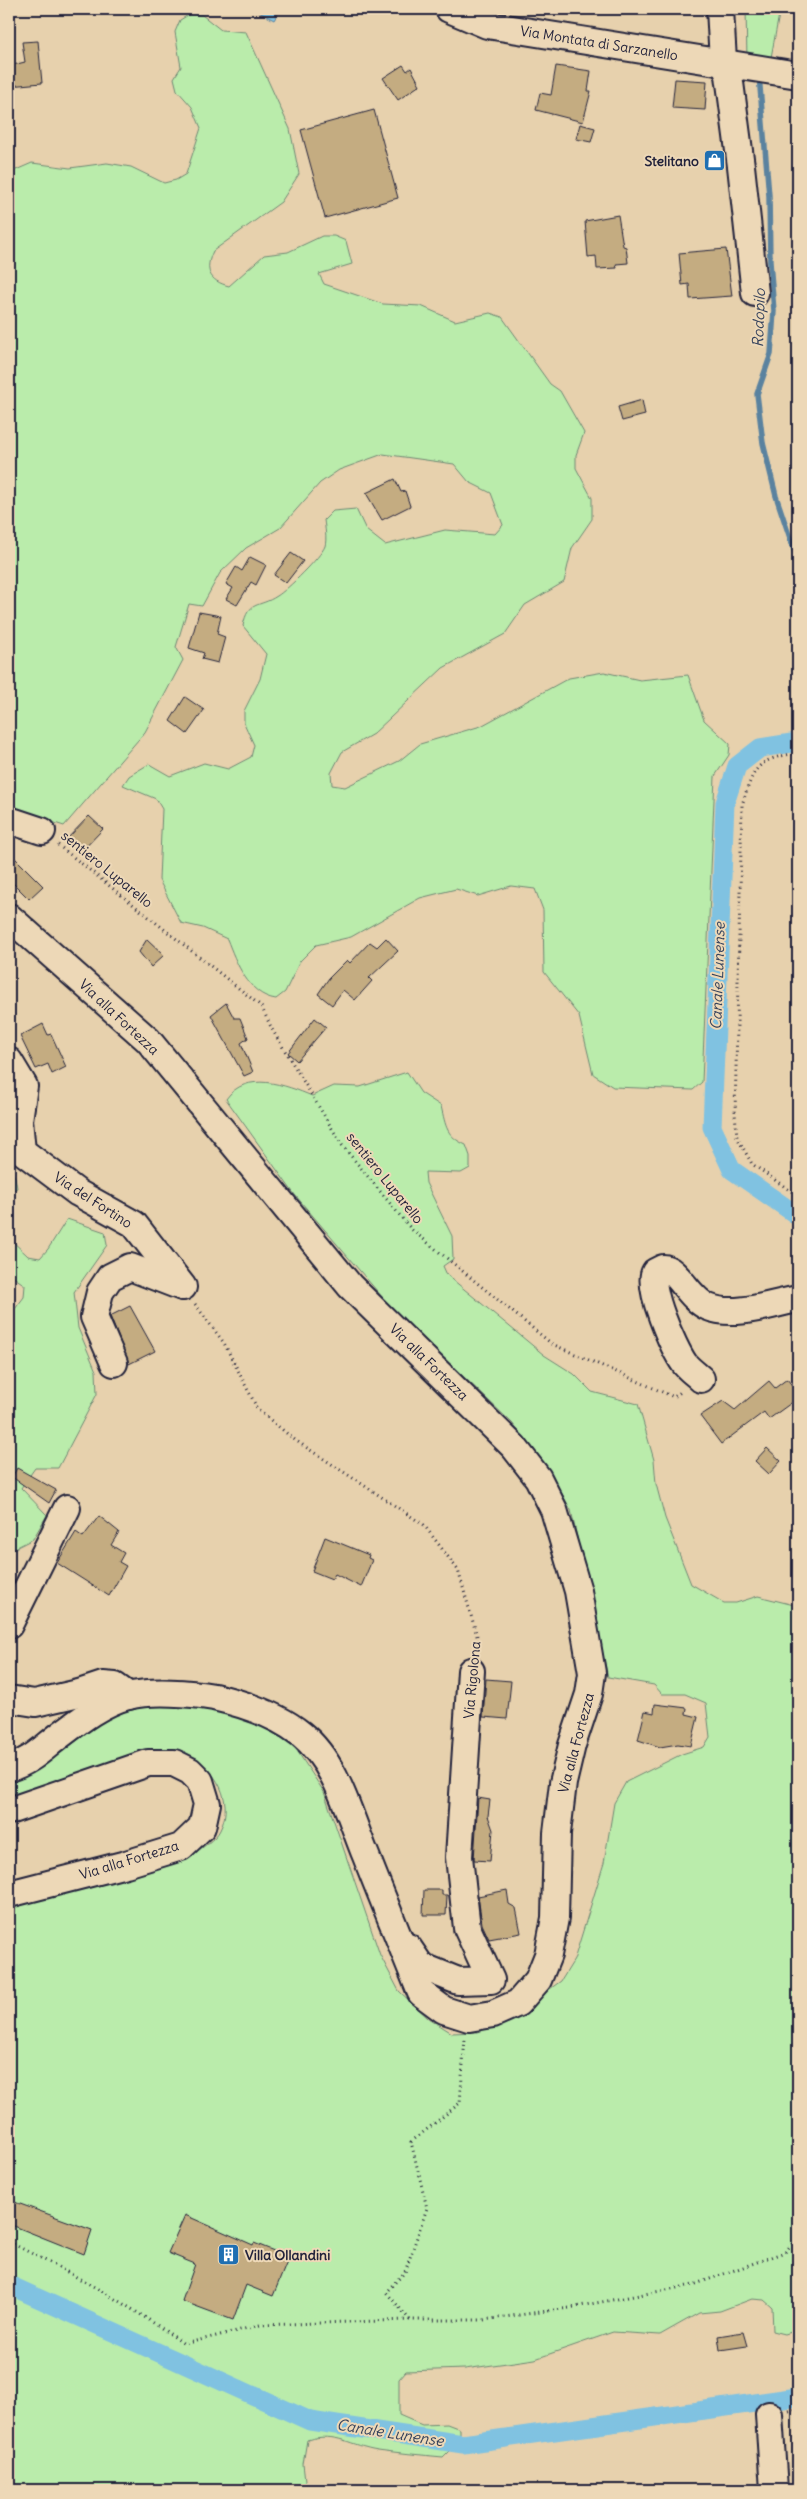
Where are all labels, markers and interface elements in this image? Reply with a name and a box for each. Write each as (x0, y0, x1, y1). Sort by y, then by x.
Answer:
street label: Via Montata di Sarzanello (519, 22, 679, 64)
shop icon: Stelitano (703, 149, 727, 173)
place label: Stelitano (644, 152, 699, 170)
water label: Rodopilo (748, 287, 769, 348)
street label: sentiero Luparello (58, 827, 157, 912)
water label: Canale Lunense (706, 921, 729, 1030)
street label: Via alla Fortezza (75, 975, 163, 1059)
street label: sentiero Luparello (343, 1129, 428, 1228)
street label: Via del Fortino (50, 1168, 136, 1232)
street label: Via alla Fortezza (386, 1320, 472, 1404)
street label: Via Rigolona (460, 1640, 484, 1720)
street label: Via alla Fortezza (554, 1691, 598, 1795)
street label: Via alla Fortezza (77, 1836, 181, 1884)
building icon: Villa Ollandini (217, 2243, 241, 2267)
place label: Villa Ollandini (245, 2246, 330, 2264)
water label: Canale Lunense (335, 2415, 446, 2450)

